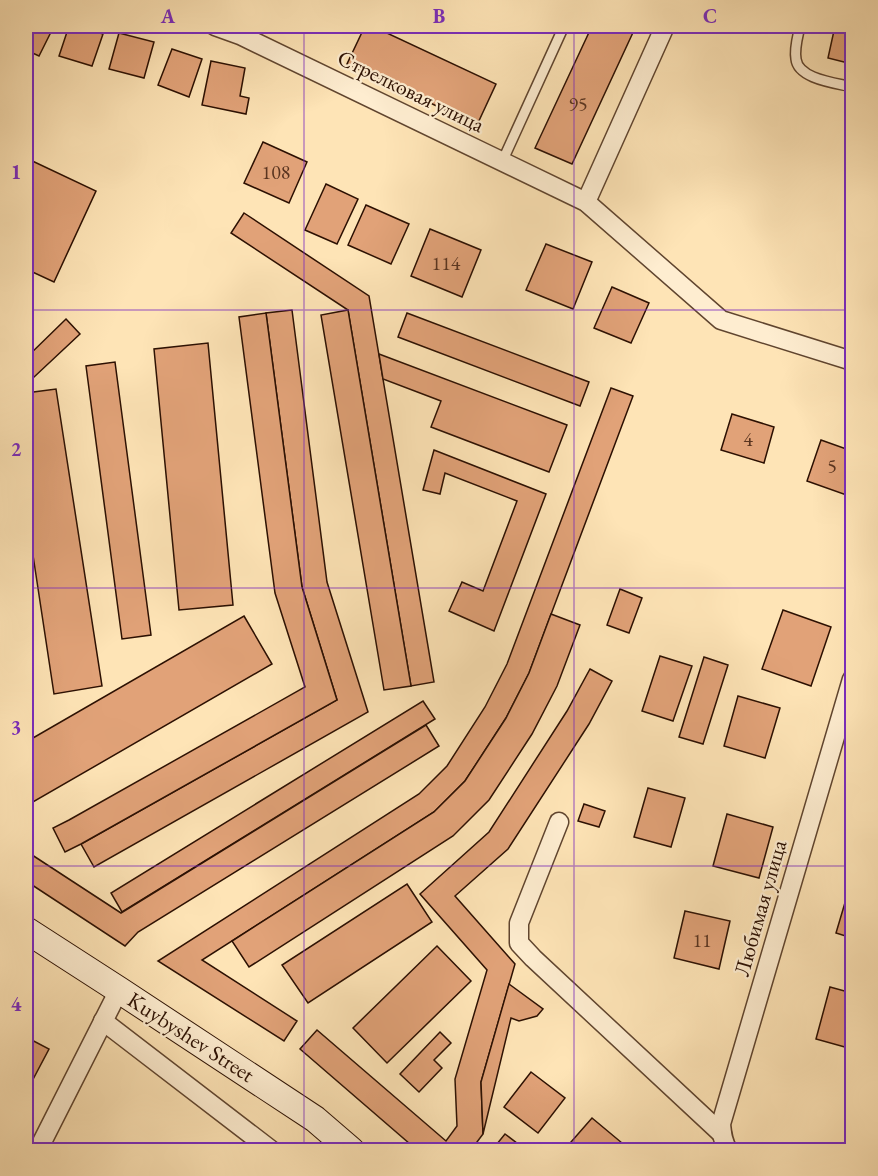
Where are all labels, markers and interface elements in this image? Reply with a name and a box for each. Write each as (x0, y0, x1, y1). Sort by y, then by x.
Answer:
text: A (160, 3, 176, 29)
text: B (433, 3, 445, 29)
text: C (703, 3, 717, 29)
street label: Стрелковая улица (333, 43, 489, 139)
house number: 95 (568, 91, 588, 117)
text: 1 (11, 159, 21, 185)
house number: 108 (262, 159, 290, 185)
house number: 114 (432, 250, 461, 276)
house number: 4 (743, 426, 753, 452)
text: 2 (11, 436, 22, 462)
house number: 5 (827, 453, 837, 479)
text: 3 (11, 714, 21, 740)
street label: Любимая улица (727, 836, 793, 979)
house number: 11 (692, 927, 712, 953)
street label: Kuybyshev Street (122, 985, 260, 1089)
text: 4 (11, 991, 22, 1017)

